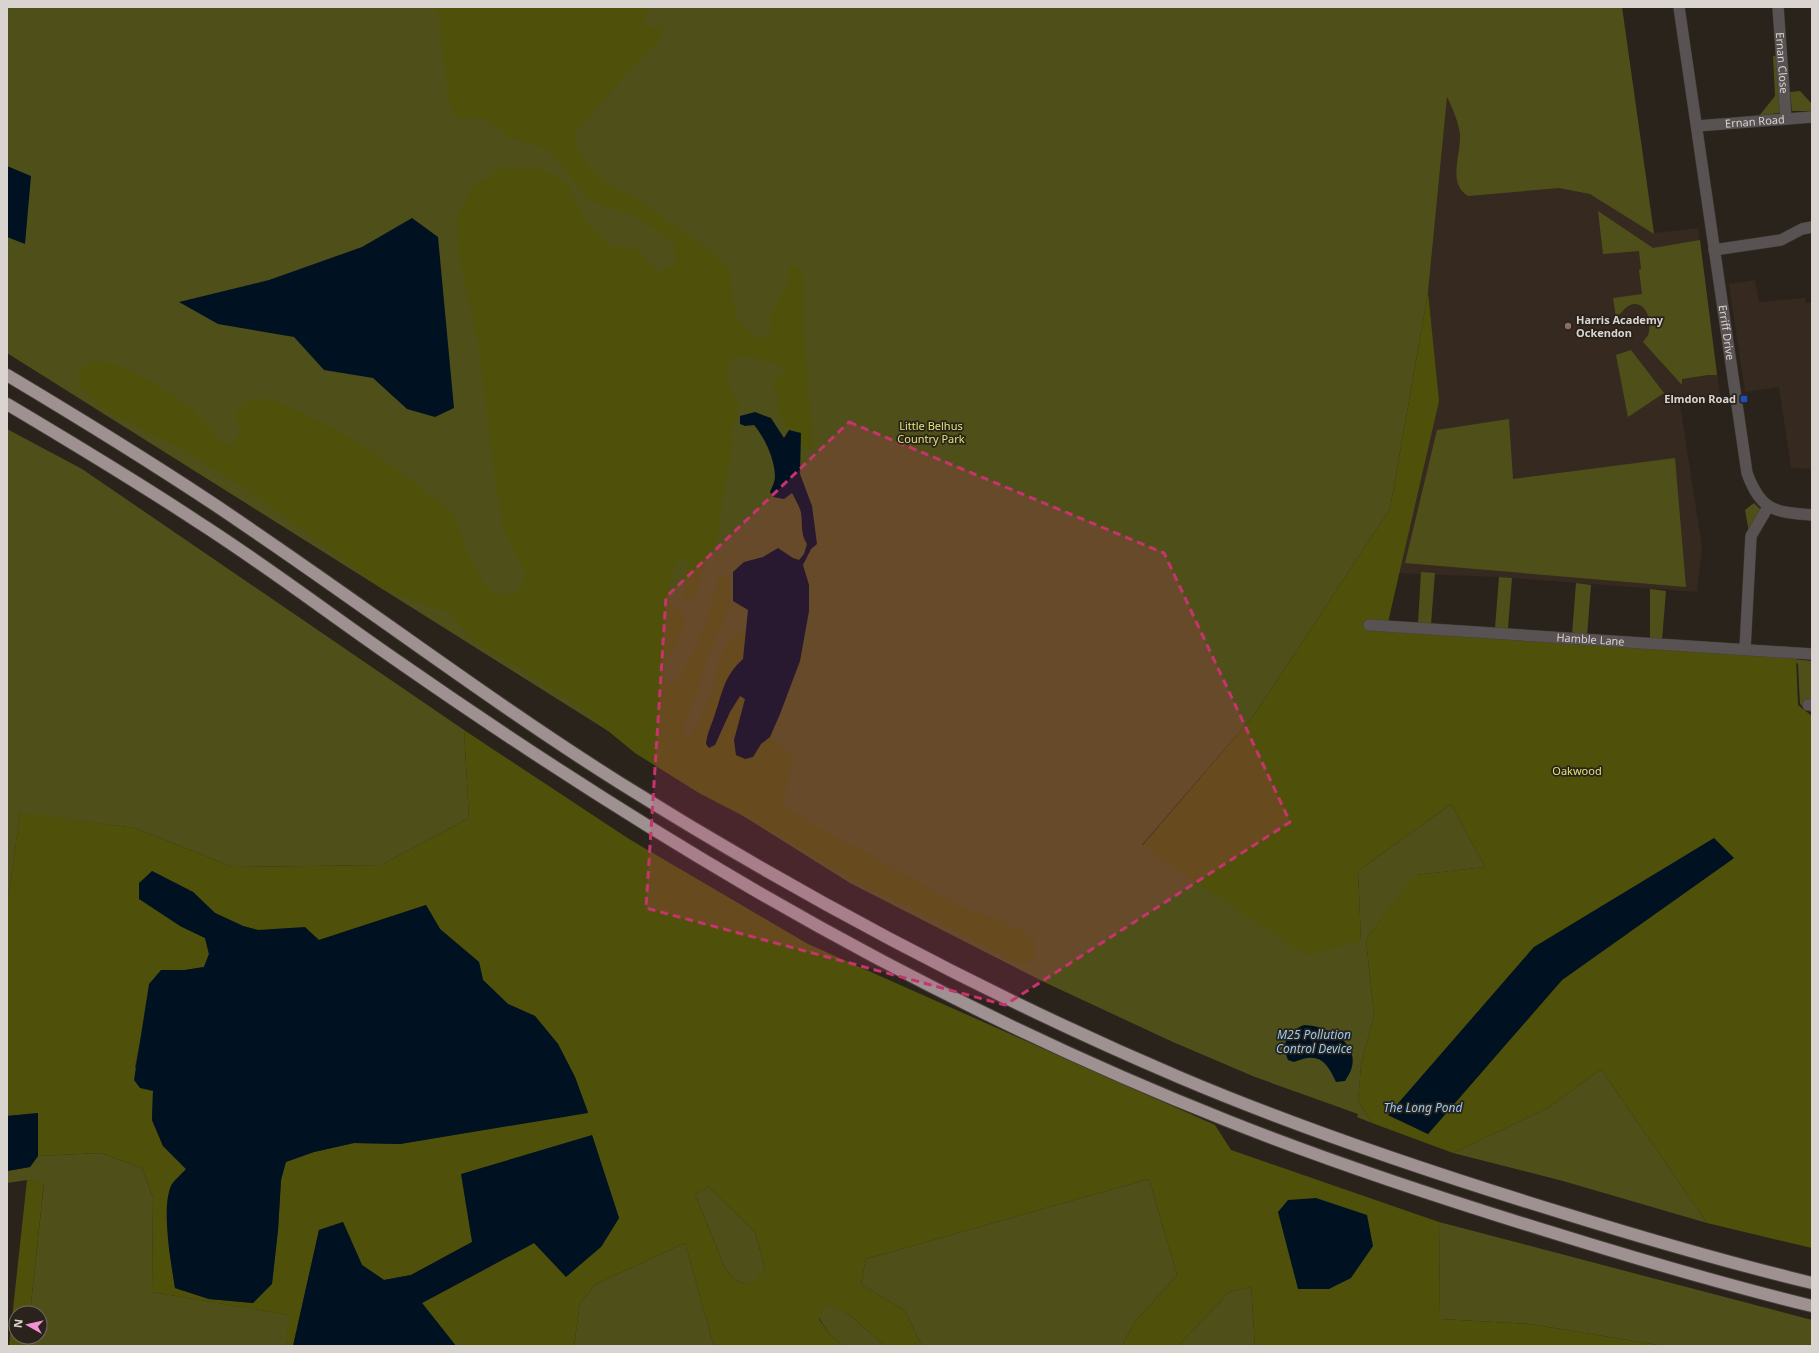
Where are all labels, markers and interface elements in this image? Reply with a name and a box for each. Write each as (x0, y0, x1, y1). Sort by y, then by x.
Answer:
street label: Ernan Close (1773, 32, 1792, 94)
street label: Ernan Road (1724, 111, 1785, 131)
street label: Erriff Drive (1716, 304, 1738, 361)
place label: Harris Academy Ockendon (1576, 312, 1664, 340)
marker: Harris Academy Ockendon (1563, 321, 1573, 331)
place label: Elmdon Road (1664, 391, 1736, 406)
marker: Elmdon Road (1739, 394, 1749, 404)
park label: Little Belhus Country Park (897, 418, 965, 446)
street label: Hamble Lane (1556, 629, 1625, 649)
park label: Oakwood (1552, 763, 1602, 778)
water label: M25 Pollution Control Device (1276, 1026, 1352, 1057)
water label: The Long Pond (1383, 1099, 1464, 1116)
north arrow (8, 1305, 48, 1345)
text: N (10, 1318, 26, 1329)

